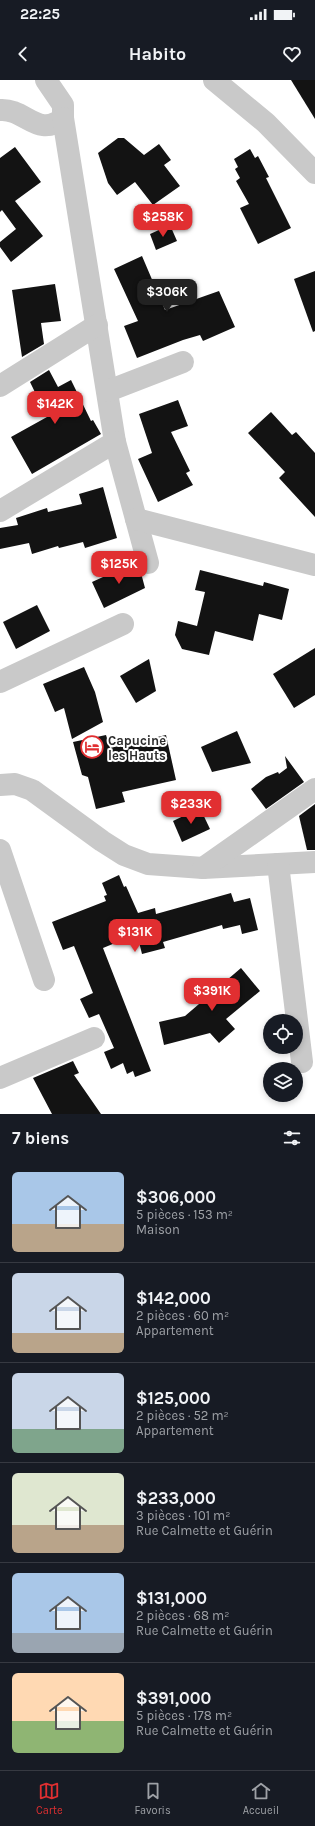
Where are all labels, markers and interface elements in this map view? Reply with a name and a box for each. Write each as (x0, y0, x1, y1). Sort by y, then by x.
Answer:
text: 22:25 (20, 5, 60, 23)
icon: back (12, 43, 34, 65)
text: Habito (129, 43, 186, 65)
icon: heart (281, 43, 303, 65)
pin: $258K (135, 204, 191, 238)
text: $258K (142, 209, 184, 224)
pin: $306K (139, 279, 195, 313)
text: $306K (146, 284, 188, 299)
pin: $142K (27, 391, 83, 425)
text: $142K (36, 396, 74, 411)
pin: $125K (91, 551, 147, 585)
text: $125K (100, 556, 138, 571)
place label: Capucine les Hauts (108, 733, 166, 763)
hotel icon: Capucine les Hauts (79, 734, 105, 760)
pin: $233K (163, 791, 219, 825)
text: $233K (170, 796, 212, 811)
pin: $131K (107, 919, 163, 953)
text: $131K (118, 924, 152, 939)
pin: $391K (184, 978, 240, 1012)
text: $391K (193, 983, 231, 998)
map controls (263, 1014, 303, 1102)
button: locate (263, 1014, 303, 1054)
button: layers (263, 1062, 303, 1102)
icon: filters (281, 1127, 303, 1149)
text: 7 biens (12, 1128, 69, 1148)
text: $306,000 (136, 1187, 216, 1207)
icon: home (44, 1188, 92, 1236)
text: 5 pièces · 153 m² (136, 1207, 233, 1222)
text: Maison (136, 1222, 180, 1237)
text: $142,000 (136, 1288, 211, 1308)
icon: home (44, 1289, 92, 1337)
text: 2 pièces · 60 m² (136, 1308, 229, 1323)
text: Appartement (136, 1323, 214, 1338)
text: $125,000 (136, 1388, 211, 1408)
icon: home (44, 1389, 92, 1437)
text: 2 pièces · 52 m² (136, 1408, 229, 1423)
text: Appartement (136, 1423, 214, 1438)
text: $233,000 (136, 1488, 216, 1508)
icon: home (44, 1489, 92, 1537)
text: 3 pièces · 101 m² (136, 1508, 230, 1523)
text: Rue Calmette et Guérin (136, 1523, 273, 1538)
text: $131,000 (136, 1588, 207, 1608)
icon: home (44, 1589, 92, 1637)
text: 2 pièces · 68 m² (136, 1608, 229, 1623)
text: Rue Calmette et Guérin (136, 1623, 273, 1638)
text: $391,000 (136, 1688, 211, 1708)
icon: home (44, 1689, 92, 1737)
text: 5 pièces · 178 m² (136, 1708, 232, 1723)
text: Rue Calmette et Guérin (136, 1723, 273, 1738)
tab: Carte (36, 1780, 63, 1817)
tab: Favoris (135, 1780, 171, 1817)
tab: Accueil (243, 1780, 279, 1817)

